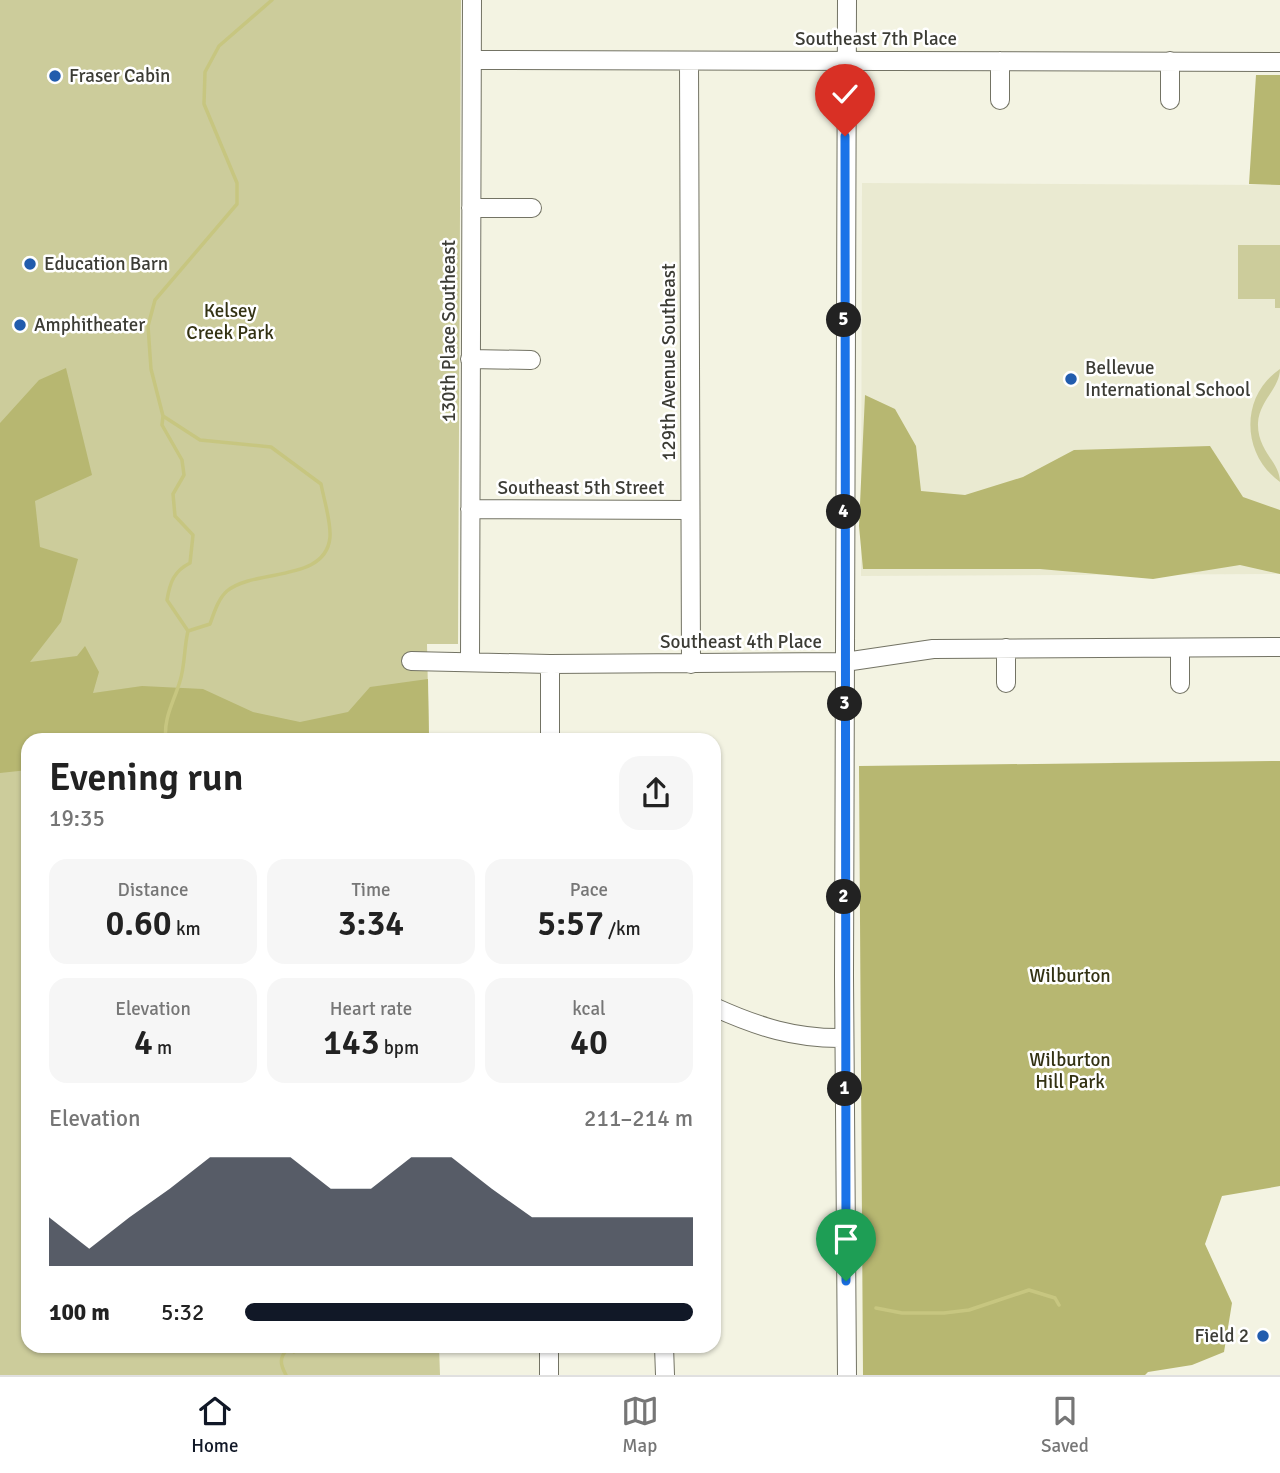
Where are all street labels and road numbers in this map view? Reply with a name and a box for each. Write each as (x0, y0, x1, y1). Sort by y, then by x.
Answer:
street label: Southeast 7th Place (795, 27, 957, 51)
street label: 130th Place Southeast (437, 239, 461, 422)
street label: 129th Avenue Southeast (657, 263, 681, 461)
street label: Southeast 5th Street (497, 476, 665, 500)
street label: Southeast 4th Place (660, 630, 822, 654)

